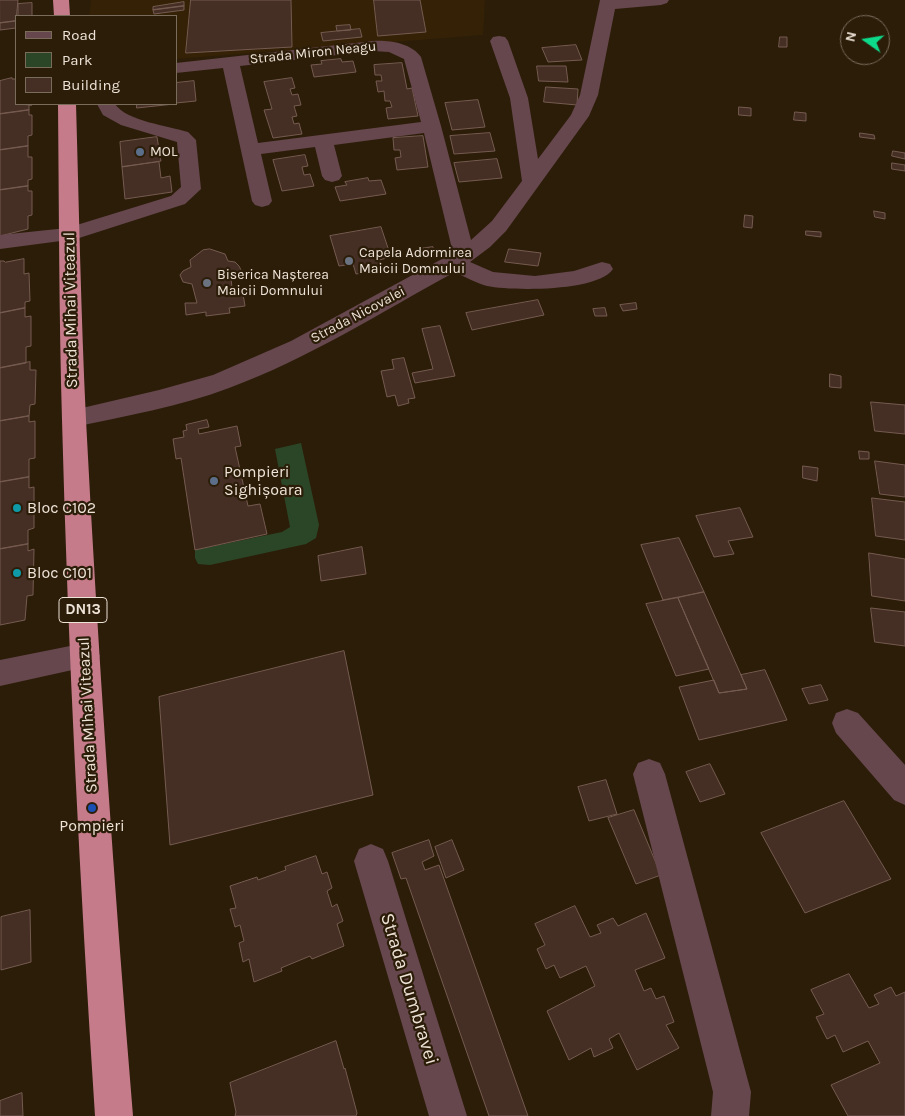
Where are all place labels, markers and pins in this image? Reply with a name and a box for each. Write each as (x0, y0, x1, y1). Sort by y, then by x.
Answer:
place label: MOL (150, 144, 177, 160)
marker: MOL (134, 146, 146, 158)
place label: Capela Adormirea Maicii Domnului (359, 245, 472, 278)
marker: Capela Adormirea Maicii Domnului (343, 255, 355, 267)
place label: Biserica Nașterea Maicii Domnului (217, 267, 329, 300)
marker: Biserica Nașterea Maicii Domnului (201, 277, 213, 289)
place label: Pompieri Sighișoara (224, 462, 302, 500)
marker: Pompieri Sighișoara (208, 475, 220, 487)
place label: Bloc C102 (27, 498, 96, 518)
marker: Bloc C102 (11, 502, 23, 514)
place label: Bloc C101 (27, 563, 92, 583)
marker: Bloc C101 (11, 567, 23, 579)
marker: Pompieri (86, 802, 98, 814)
place label: Pompieri (59, 816, 125, 836)

